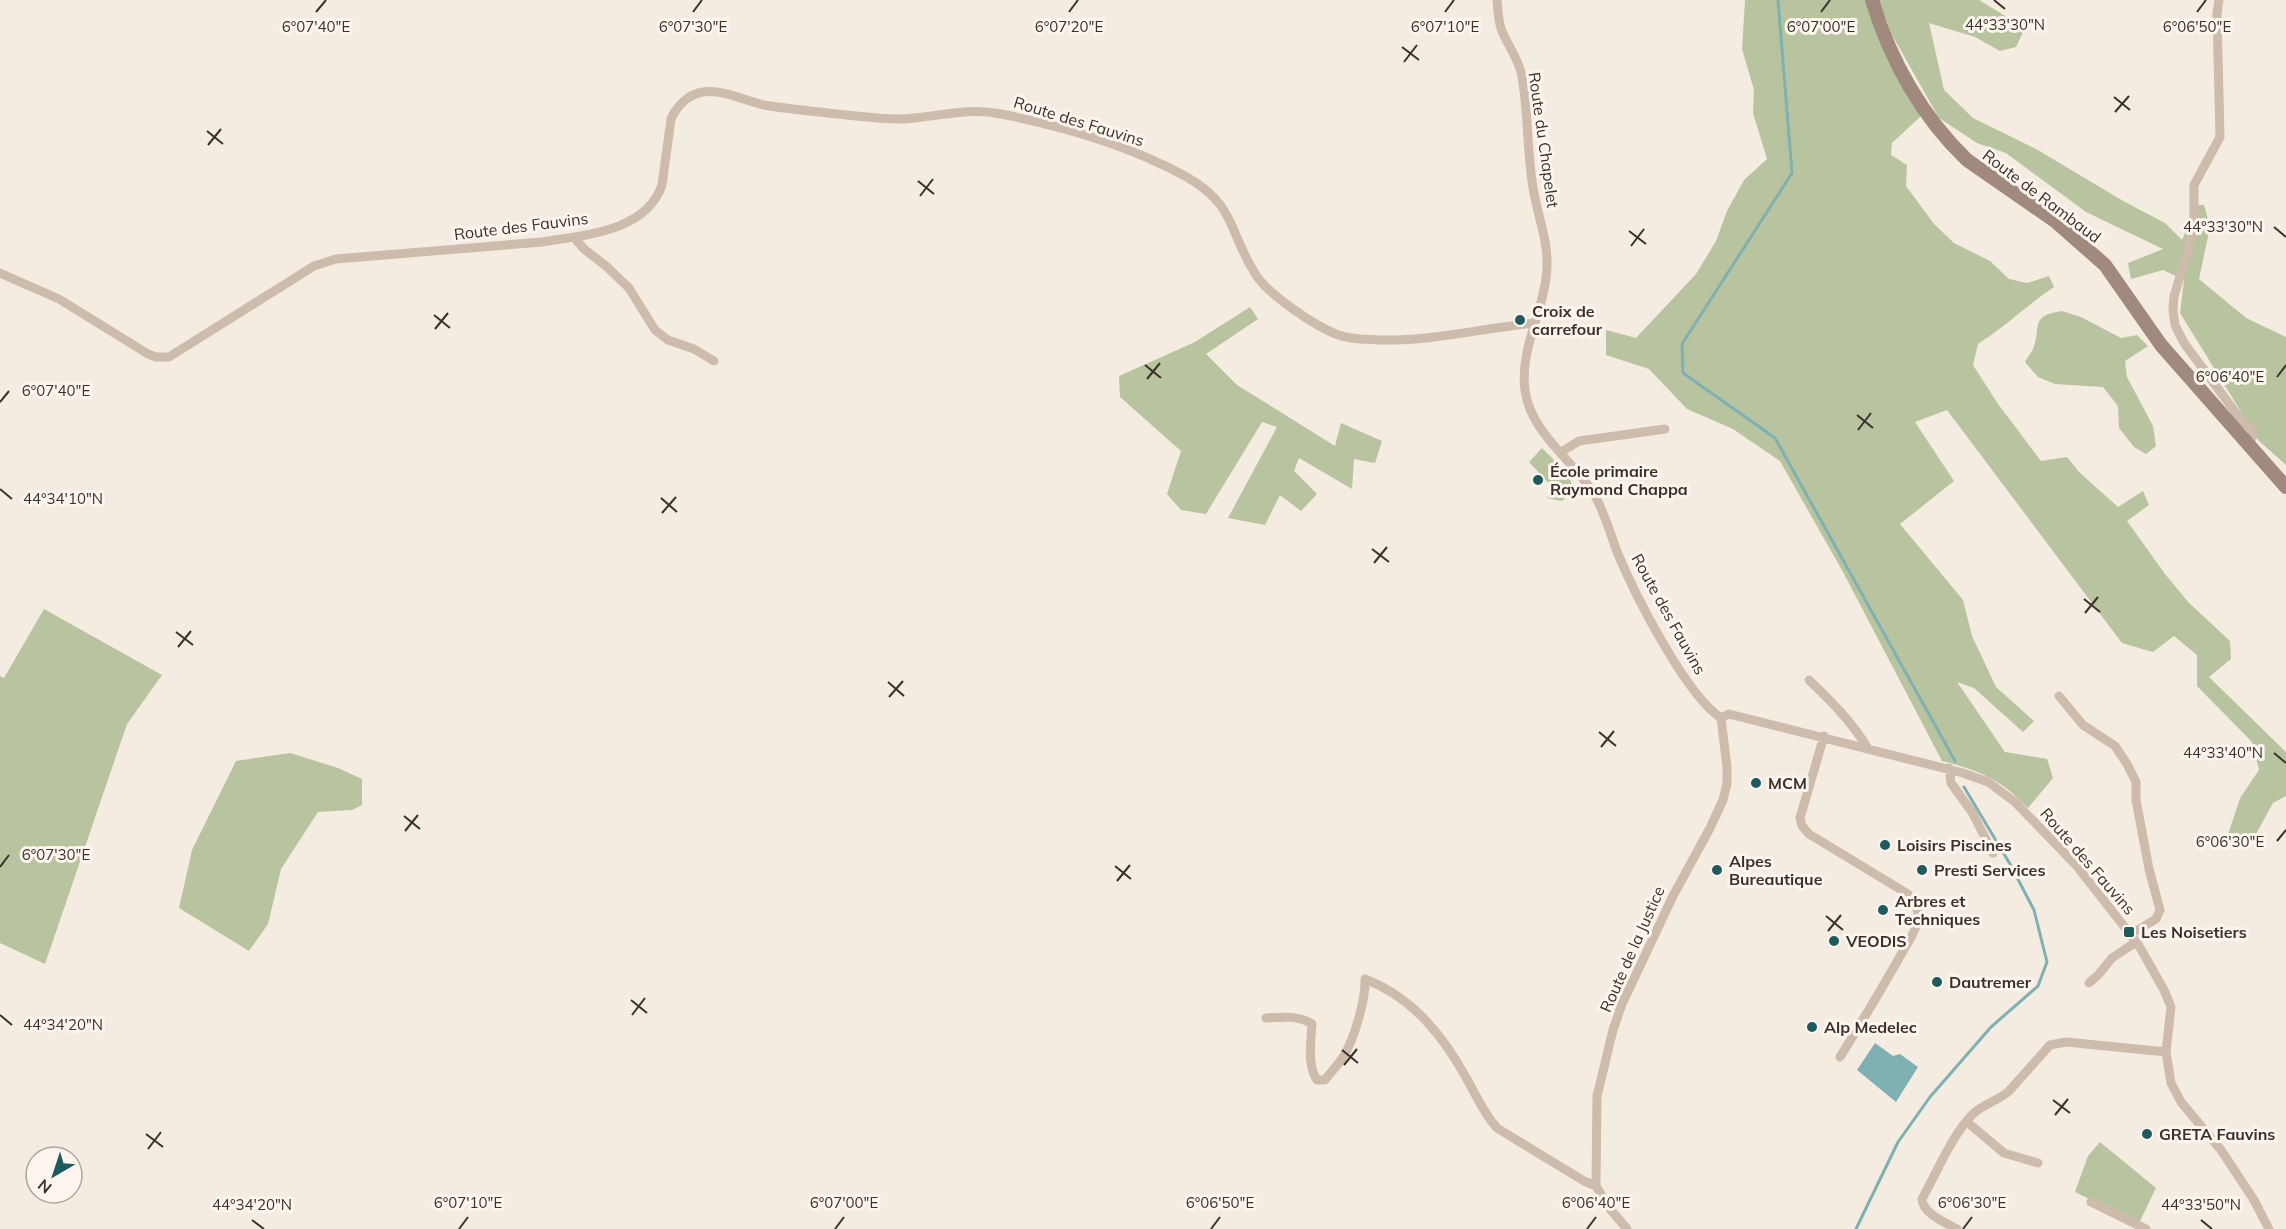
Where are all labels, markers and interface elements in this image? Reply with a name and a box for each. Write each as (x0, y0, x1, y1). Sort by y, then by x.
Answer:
text: 44°33'30"N (1965, 15, 2045, 34)
text: 6°07'40"E (282, 17, 350, 36)
text: 6°07'30"E (659, 17, 727, 36)
text: 6°07'20"E (1035, 17, 1103, 36)
text: 6°07'10"E (1411, 17, 1479, 36)
text: 6°07'00"E (1787, 17, 1855, 36)
text: 6°06'50"E (2163, 17, 2231, 36)
street label: Route du Chapelet (1525, 71, 1563, 210)
street label: Route des Fauvins (1011, 92, 1147, 150)
street label: Route de Rambaud (1979, 145, 2105, 247)
street label: Route des Fauvins (453, 208, 589, 244)
text: 44°33'30"N (2183, 217, 2263, 236)
place label: Croix de carrefour (1532, 301, 1603, 339)
marker: Croix de carrefour (1513, 313, 1527, 327)
text: 6°06'40"E (2196, 367, 2264, 386)
text: 6°07'40"E (22, 381, 90, 400)
place label: École primaire Raymond Chappa (1550, 461, 1688, 499)
marker: École primaire Raymond Chappa (1531, 473, 1545, 487)
text: 44°34'10"N (23, 489, 103, 508)
street label: Route des Fauvins (1627, 550, 1711, 678)
text: 44°33'40"N (2183, 743, 2263, 762)
place label: MCM (1768, 773, 1807, 793)
marker: MCM (1749, 776, 1763, 790)
street label: Route des Fauvins (2036, 803, 2140, 919)
text: 6°06'30"E (2196, 832, 2264, 851)
place label: Loisirs Piscines (1897, 835, 2012, 855)
marker: Loisirs Piscines (1878, 838, 1892, 852)
text: 6°07'30"E (22, 845, 90, 864)
place label: Alpes Bureautique (1729, 851, 1823, 889)
place label: Presti Services (1934, 860, 2045, 880)
marker: Alpes Bureautique (1710, 863, 1724, 877)
marker: Presti Services (1915, 863, 1929, 877)
street label: Route de la Justice (1595, 883, 1669, 1015)
place label: Arbres et Techniques (1895, 891, 1980, 929)
marker: Arbres et Techniques (1876, 903, 1890, 917)
place label: Les Noisetiers (2141, 922, 2247, 942)
marker: Les Noisetiers (2122, 925, 2136, 939)
place label: VEODIS (1845, 931, 1907, 951)
marker: VEODIS (1827, 934, 1841, 948)
place label: Dautremer (1949, 972, 2032, 992)
marker: Dautremer (1930, 975, 1944, 989)
text: 44°34'20"N (23, 1015, 103, 1034)
place label: Alp Medelec (1824, 1017, 1917, 1037)
marker: Alp Medelec (1805, 1020, 1819, 1034)
place label: GRETA Fauvins (2159, 1124, 2275, 1144)
marker: GRETA Fauvins (2140, 1127, 2154, 1141)
north arrow (24, 1145, 84, 1205)
text: N (34, 1175, 56, 1198)
text: 6°07'10"E (434, 1193, 502, 1212)
text: 6°07'00"E (810, 1193, 878, 1212)
text: 6°06'50"E (1186, 1193, 1254, 1212)
text: 6°06'40"E (1562, 1193, 1630, 1212)
text: 6°06'30"E (1938, 1193, 2006, 1212)
text: 44°34'20"N (212, 1195, 292, 1214)
text: 44°33'50"N (2161, 1195, 2241, 1214)

